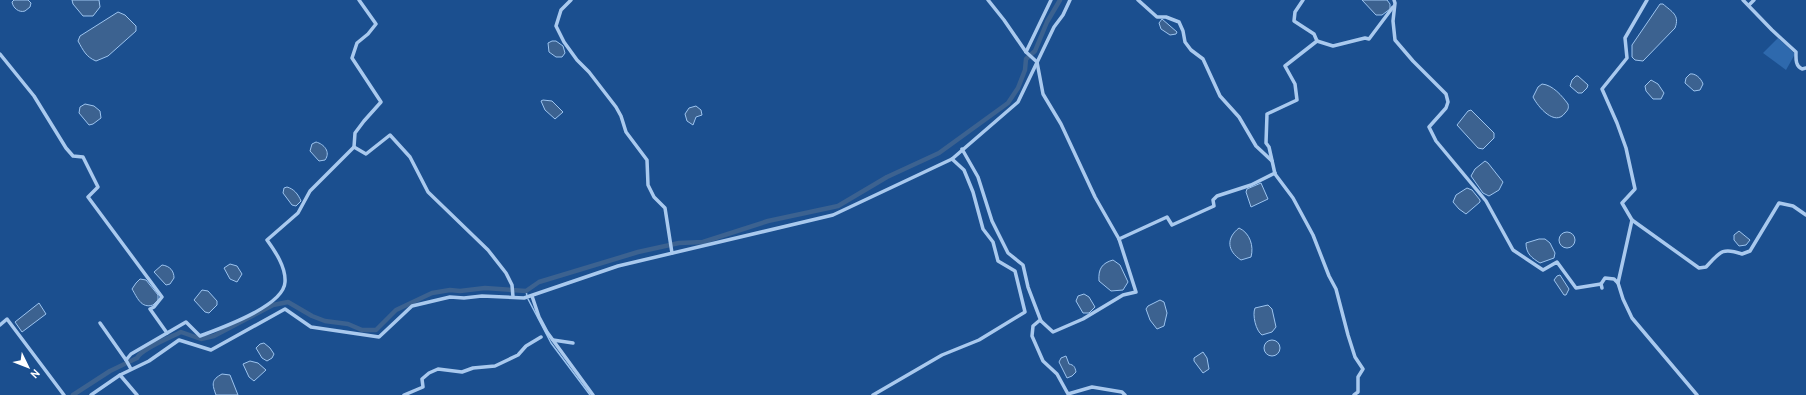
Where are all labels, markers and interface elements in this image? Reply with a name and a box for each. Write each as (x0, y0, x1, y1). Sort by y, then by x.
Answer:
north arrow (8, 347, 48, 387)
text: N (27, 365, 42, 381)

